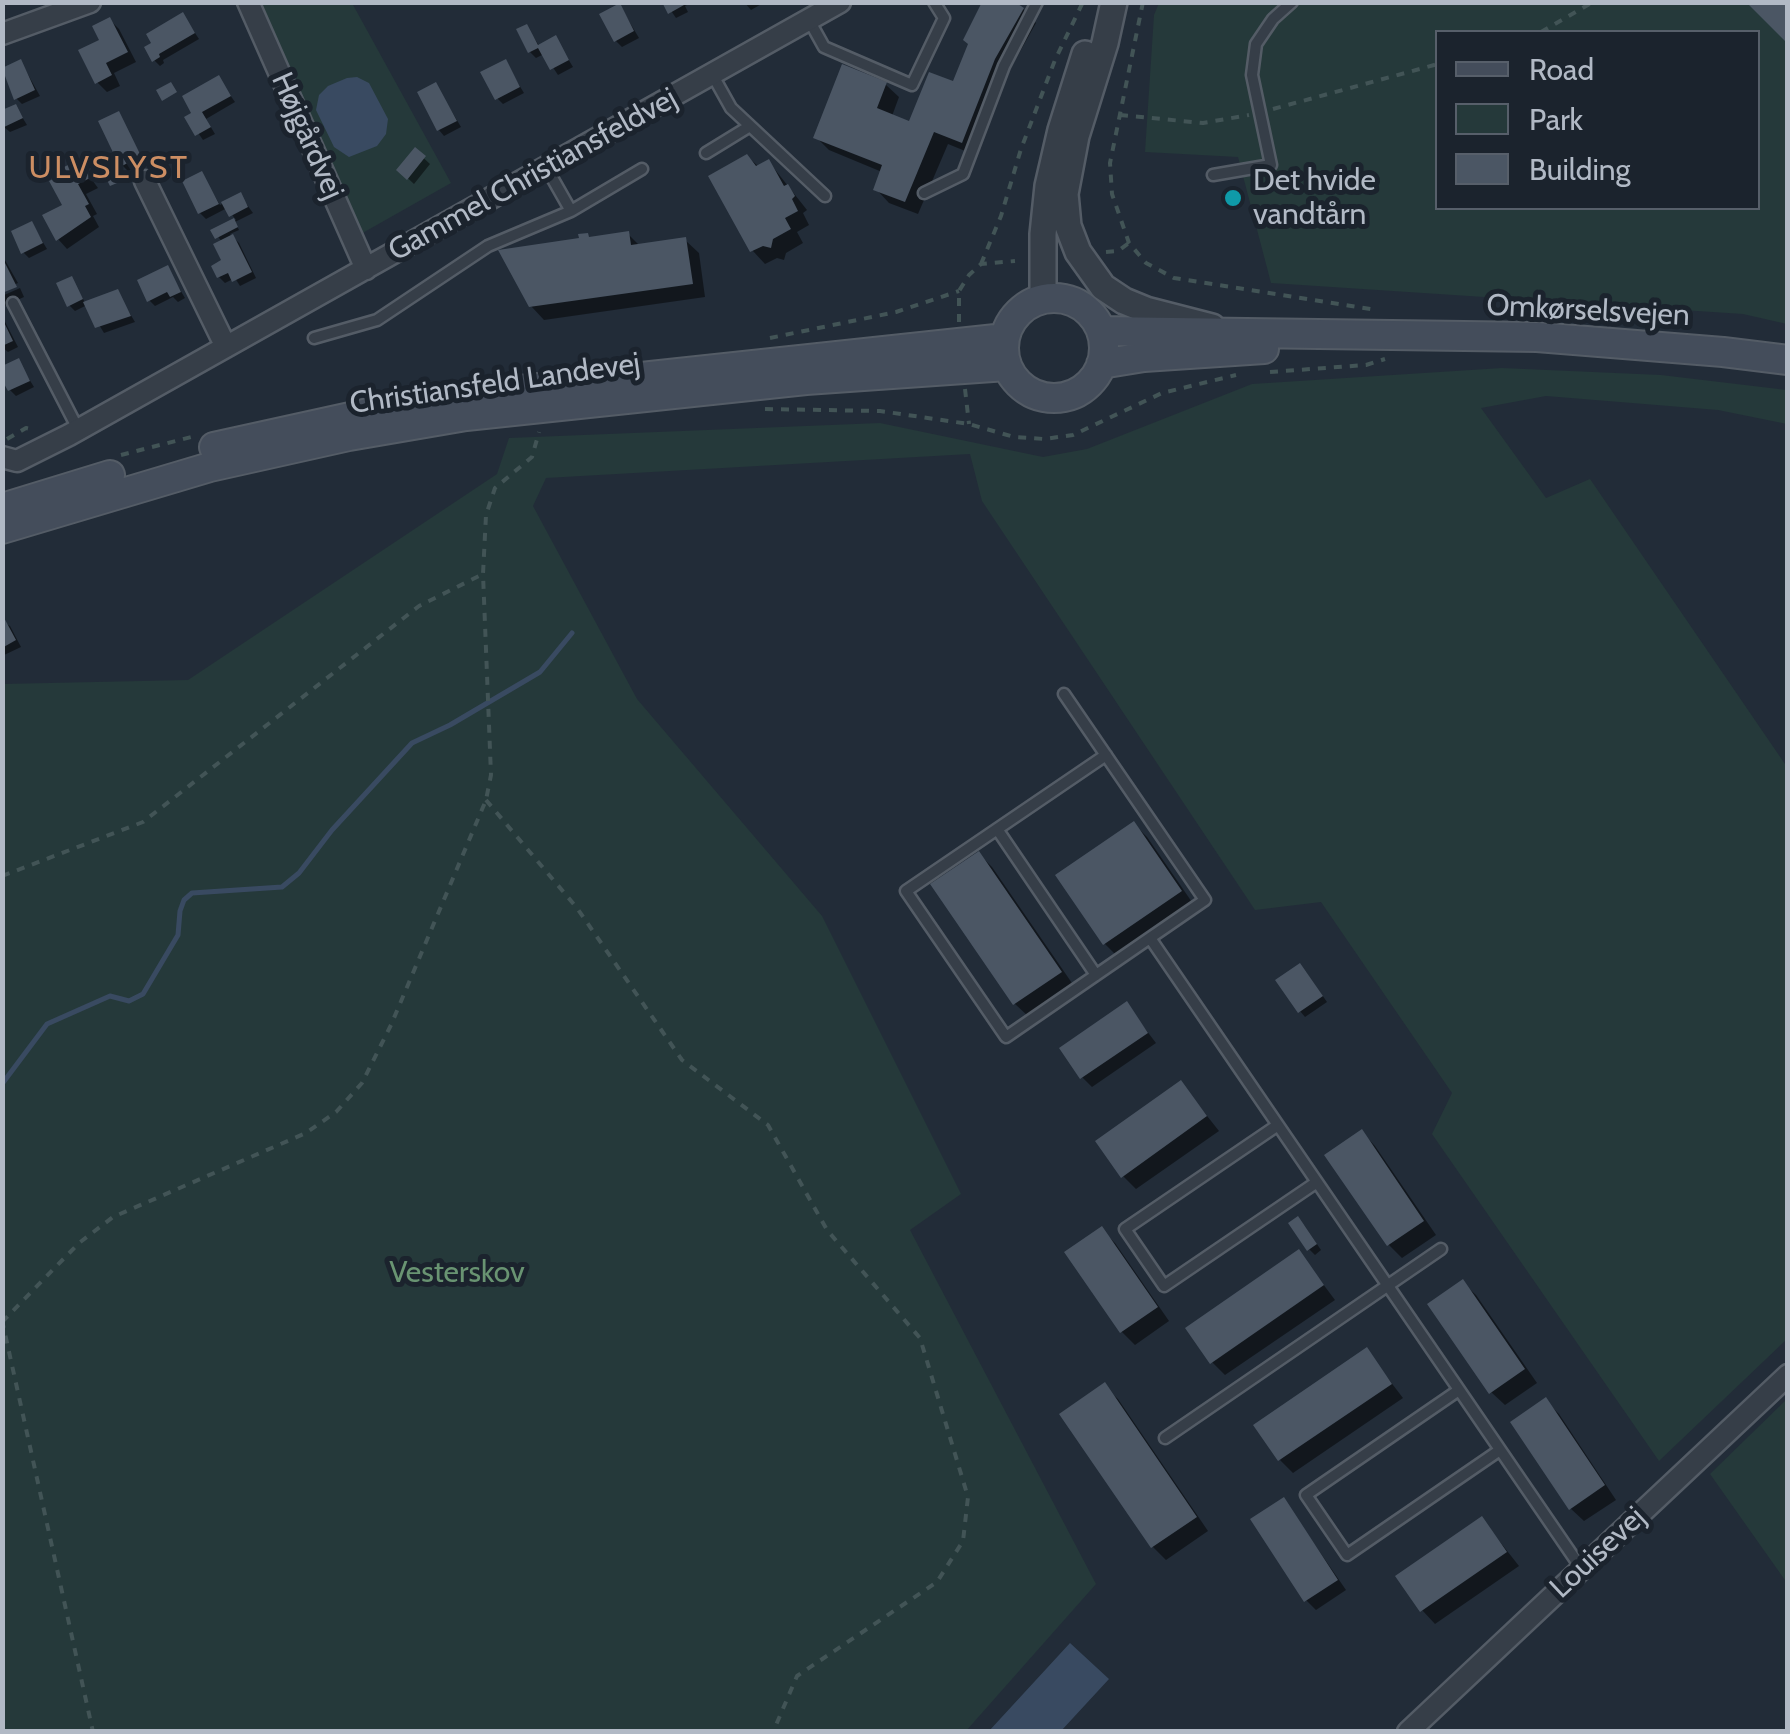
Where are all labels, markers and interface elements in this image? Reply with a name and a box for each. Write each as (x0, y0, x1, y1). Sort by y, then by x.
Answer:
legend (1435, 30, 1760, 210)
text: Road (1529, 51, 1594, 88)
street label: Højgårdvej (263, 67, 351, 205)
street label: Gammel Christiansfeldvej (382, 81, 684, 269)
text: Park (1529, 101, 1583, 138)
district label: ULVSLYST (29, 150, 189, 188)
text: Building (1529, 151, 1631, 188)
place label: Det hvide vandtårn (1253, 163, 1376, 234)
marker: Det hvide vandtårn (1222, 187, 1244, 209)
street label: Omkørselsvejen (1485, 288, 1691, 334)
street label: Christiansfeld Landevej (348, 346, 642, 422)
park label: Vesterskov (389, 1255, 525, 1291)
street label: Louisevej (1543, 1500, 1653, 1606)

